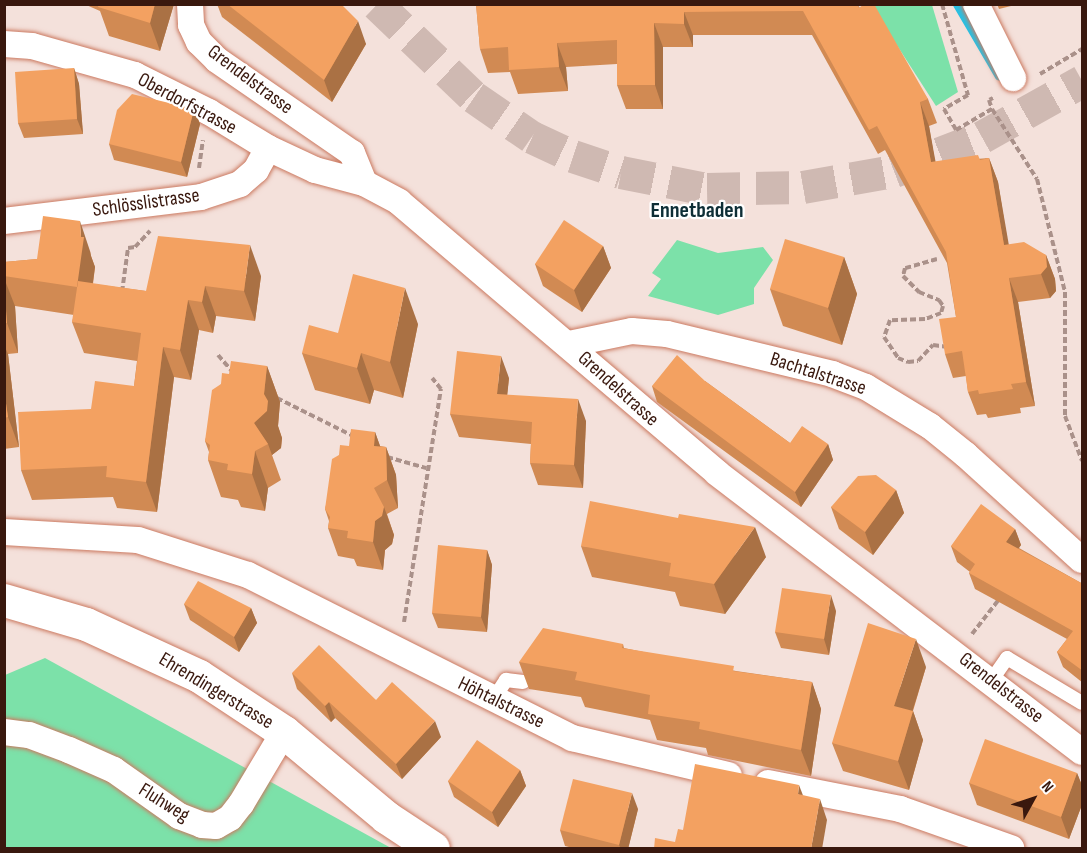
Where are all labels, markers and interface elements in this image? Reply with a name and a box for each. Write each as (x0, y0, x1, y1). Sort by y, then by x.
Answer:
street label: Grendelstrasse (203, 40, 297, 120)
street label: Oberdorfstrasse (133, 68, 241, 140)
street label: Schlösslistrasse (91, 184, 201, 222)
district label: Ennetbaden (650, 198, 744, 224)
street label: Grendelstrasse (573, 346, 663, 432)
street label: Bachtalstrasse (767, 347, 869, 401)
street label: Ehrendingerstrasse (154, 647, 278, 735)
street label: Grendelstrasse (954, 648, 1048, 728)
street label: Höhtalstrasse (454, 672, 548, 734)
north arrow (1003, 769, 1063, 829)
street label: Fluhweg (134, 778, 194, 828)
text: N (1037, 778, 1057, 796)

